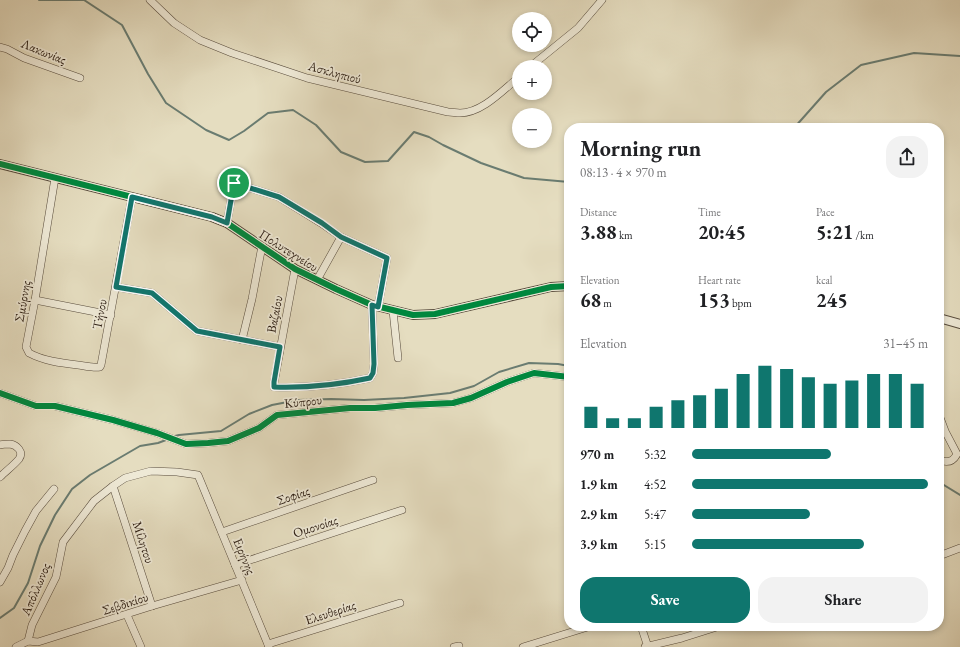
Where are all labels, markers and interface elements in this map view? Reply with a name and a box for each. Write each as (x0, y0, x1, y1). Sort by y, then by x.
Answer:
map controls (512, 12, 552, 148)
button: locate (512, 12, 552, 52)
street label: Λακωνίας (18, 34, 69, 68)
street label: Ασκληπιού (306, 57, 364, 88)
button: + (512, 60, 552, 100)
button: − (512, 108, 552, 148)
text: Morning run (580, 134, 701, 163)
button: share (886, 136, 928, 178)
text: 08:13 · 4 × 970 m (580, 164, 667, 181)
pin (217, 166, 251, 200)
icon: arrive (223, 172, 245, 194)
text: Distance (580, 205, 617, 219)
text: Time (698, 205, 721, 219)
text: Pace (816, 205, 834, 219)
text: 3.88 (580, 219, 617, 245)
text: 20:45 (698, 219, 746, 245)
text: 5:21 (816, 219, 853, 245)
street label: Πολυτεχνείου (256, 226, 322, 275)
text: km (617, 228, 633, 242)
text: /km (853, 228, 874, 242)
text: Elevation (580, 273, 620, 287)
text: Heart rate (698, 273, 741, 287)
text: kcal (816, 273, 833, 287)
street label: Σμύρνης (10, 279, 35, 323)
text: 68 (580, 287, 601, 313)
text: 153 (698, 287, 730, 313)
text: 245 (816, 287, 848, 313)
street label: Βαζαίου (263, 294, 286, 334)
text: m (601, 296, 612, 310)
text: bpm (730, 296, 752, 310)
street label: Τήνου (88, 297, 111, 331)
text: Elevation (580, 335, 627, 352)
text: 31–45 m (883, 335, 928, 352)
street label: Κύπρου (283, 391, 323, 412)
text: 970 m (580, 446, 614, 463)
text: 5:32 (644, 446, 666, 463)
text: 1.9 km (580, 476, 618, 493)
text: 4:52 (644, 476, 666, 493)
street label: Σοφίας (275, 482, 312, 509)
text: 2.9 km (580, 506, 618, 523)
text: 5:47 (644, 506, 666, 523)
street label: Ομονοίας (291, 511, 340, 542)
street label: Μίλητου (129, 519, 158, 566)
street label: Ειρήνης (229, 536, 260, 577)
text: 3.9 km (580, 536, 618, 553)
text: 5:15 (644, 536, 666, 553)
street label: Απόλλωνος (16, 560, 54, 619)
button: Save (580, 577, 750, 623)
button: Share (758, 577, 928, 623)
street label: Σεβδικίου (100, 588, 151, 619)
street label: Ελευθερίας (303, 596, 358, 629)

